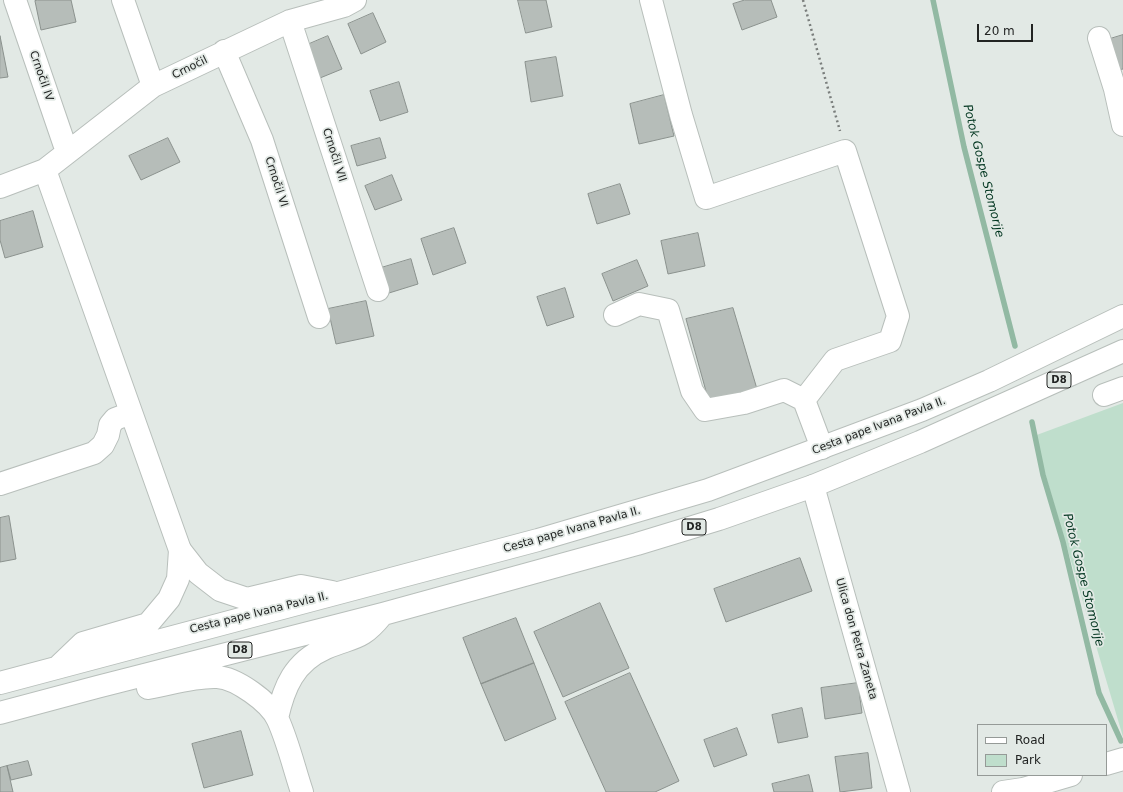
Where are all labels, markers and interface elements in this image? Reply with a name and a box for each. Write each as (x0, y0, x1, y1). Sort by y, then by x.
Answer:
scale bar (979, 16, 1035, 42)
text: 20 m (984, 24, 1015, 38)
street label: Crnočil IV (26, 49, 56, 103)
street label: Crnočil (170, 54, 210, 82)
water label: Potok Gospe Stomorije (959, 103, 1007, 239)
street label: Crnočil VII (319, 127, 349, 183)
street label: Crnočil VI (262, 155, 290, 209)
road number: D8 (1047, 372, 1071, 388)
street label: Cesta pape Ivana Pavla II. (810, 394, 948, 458)
street label: Cesta pape Ivana Pavla II. (502, 504, 642, 556)
water label: Potok Gospe Stomorije (1059, 512, 1107, 648)
road number: D8 (682, 519, 706, 535)
street label: Ulica don Petra Zaneta (832, 577, 880, 701)
street label: Cesta pape Ivana Pavla II. (188, 589, 330, 637)
road number: D8 (228, 642, 252, 658)
legend (977, 724, 1107, 776)
text: Road (1015, 733, 1045, 747)
text: Park (1015, 753, 1041, 767)

